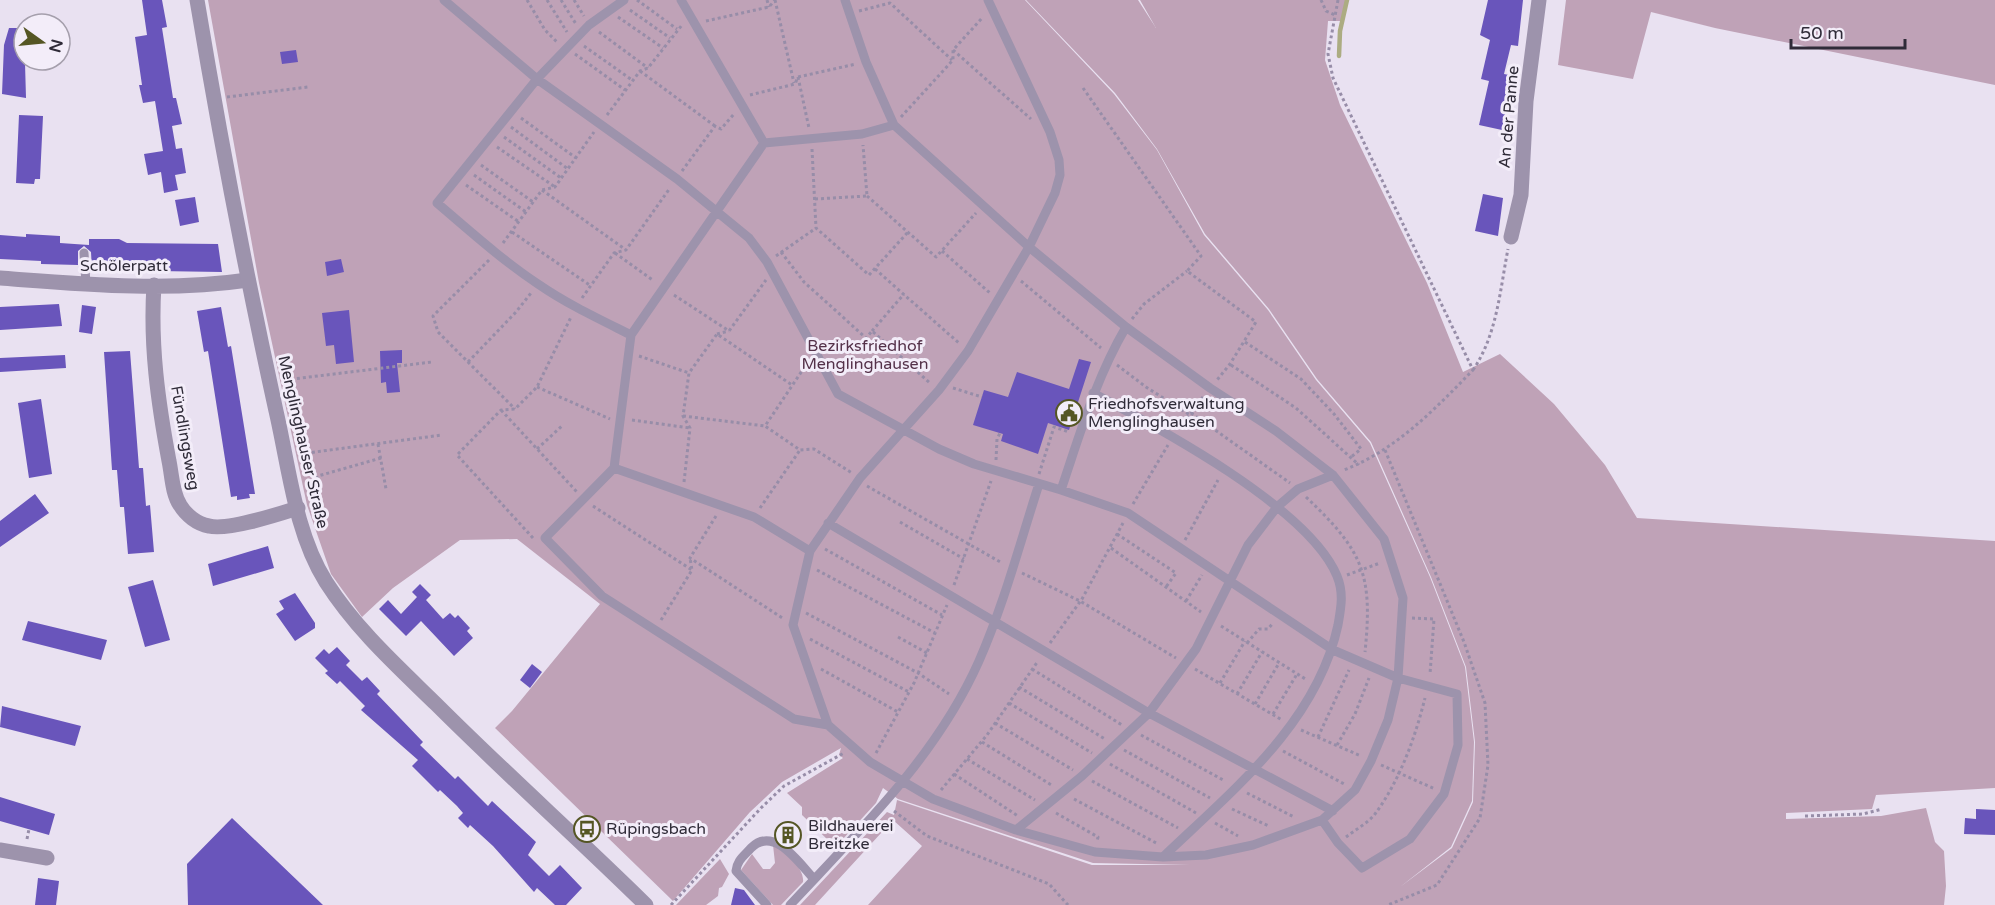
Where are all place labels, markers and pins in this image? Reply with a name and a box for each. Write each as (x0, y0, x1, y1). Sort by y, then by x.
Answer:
place label: Friedhofsverwaltung Menglinghausen (1088, 394, 1244, 432)
public building icon: Friedhofsverwaltung Menglinghausen (1054, 398, 1084, 428)
bus stop icon: Rüpingsbach (572, 814, 602, 844)
place label: Bildhauerei Breitzke (808, 816, 893, 854)
place label: Rüpingsbach (606, 819, 706, 839)
building icon: Bildhauerei Breitzke (773, 820, 803, 850)

